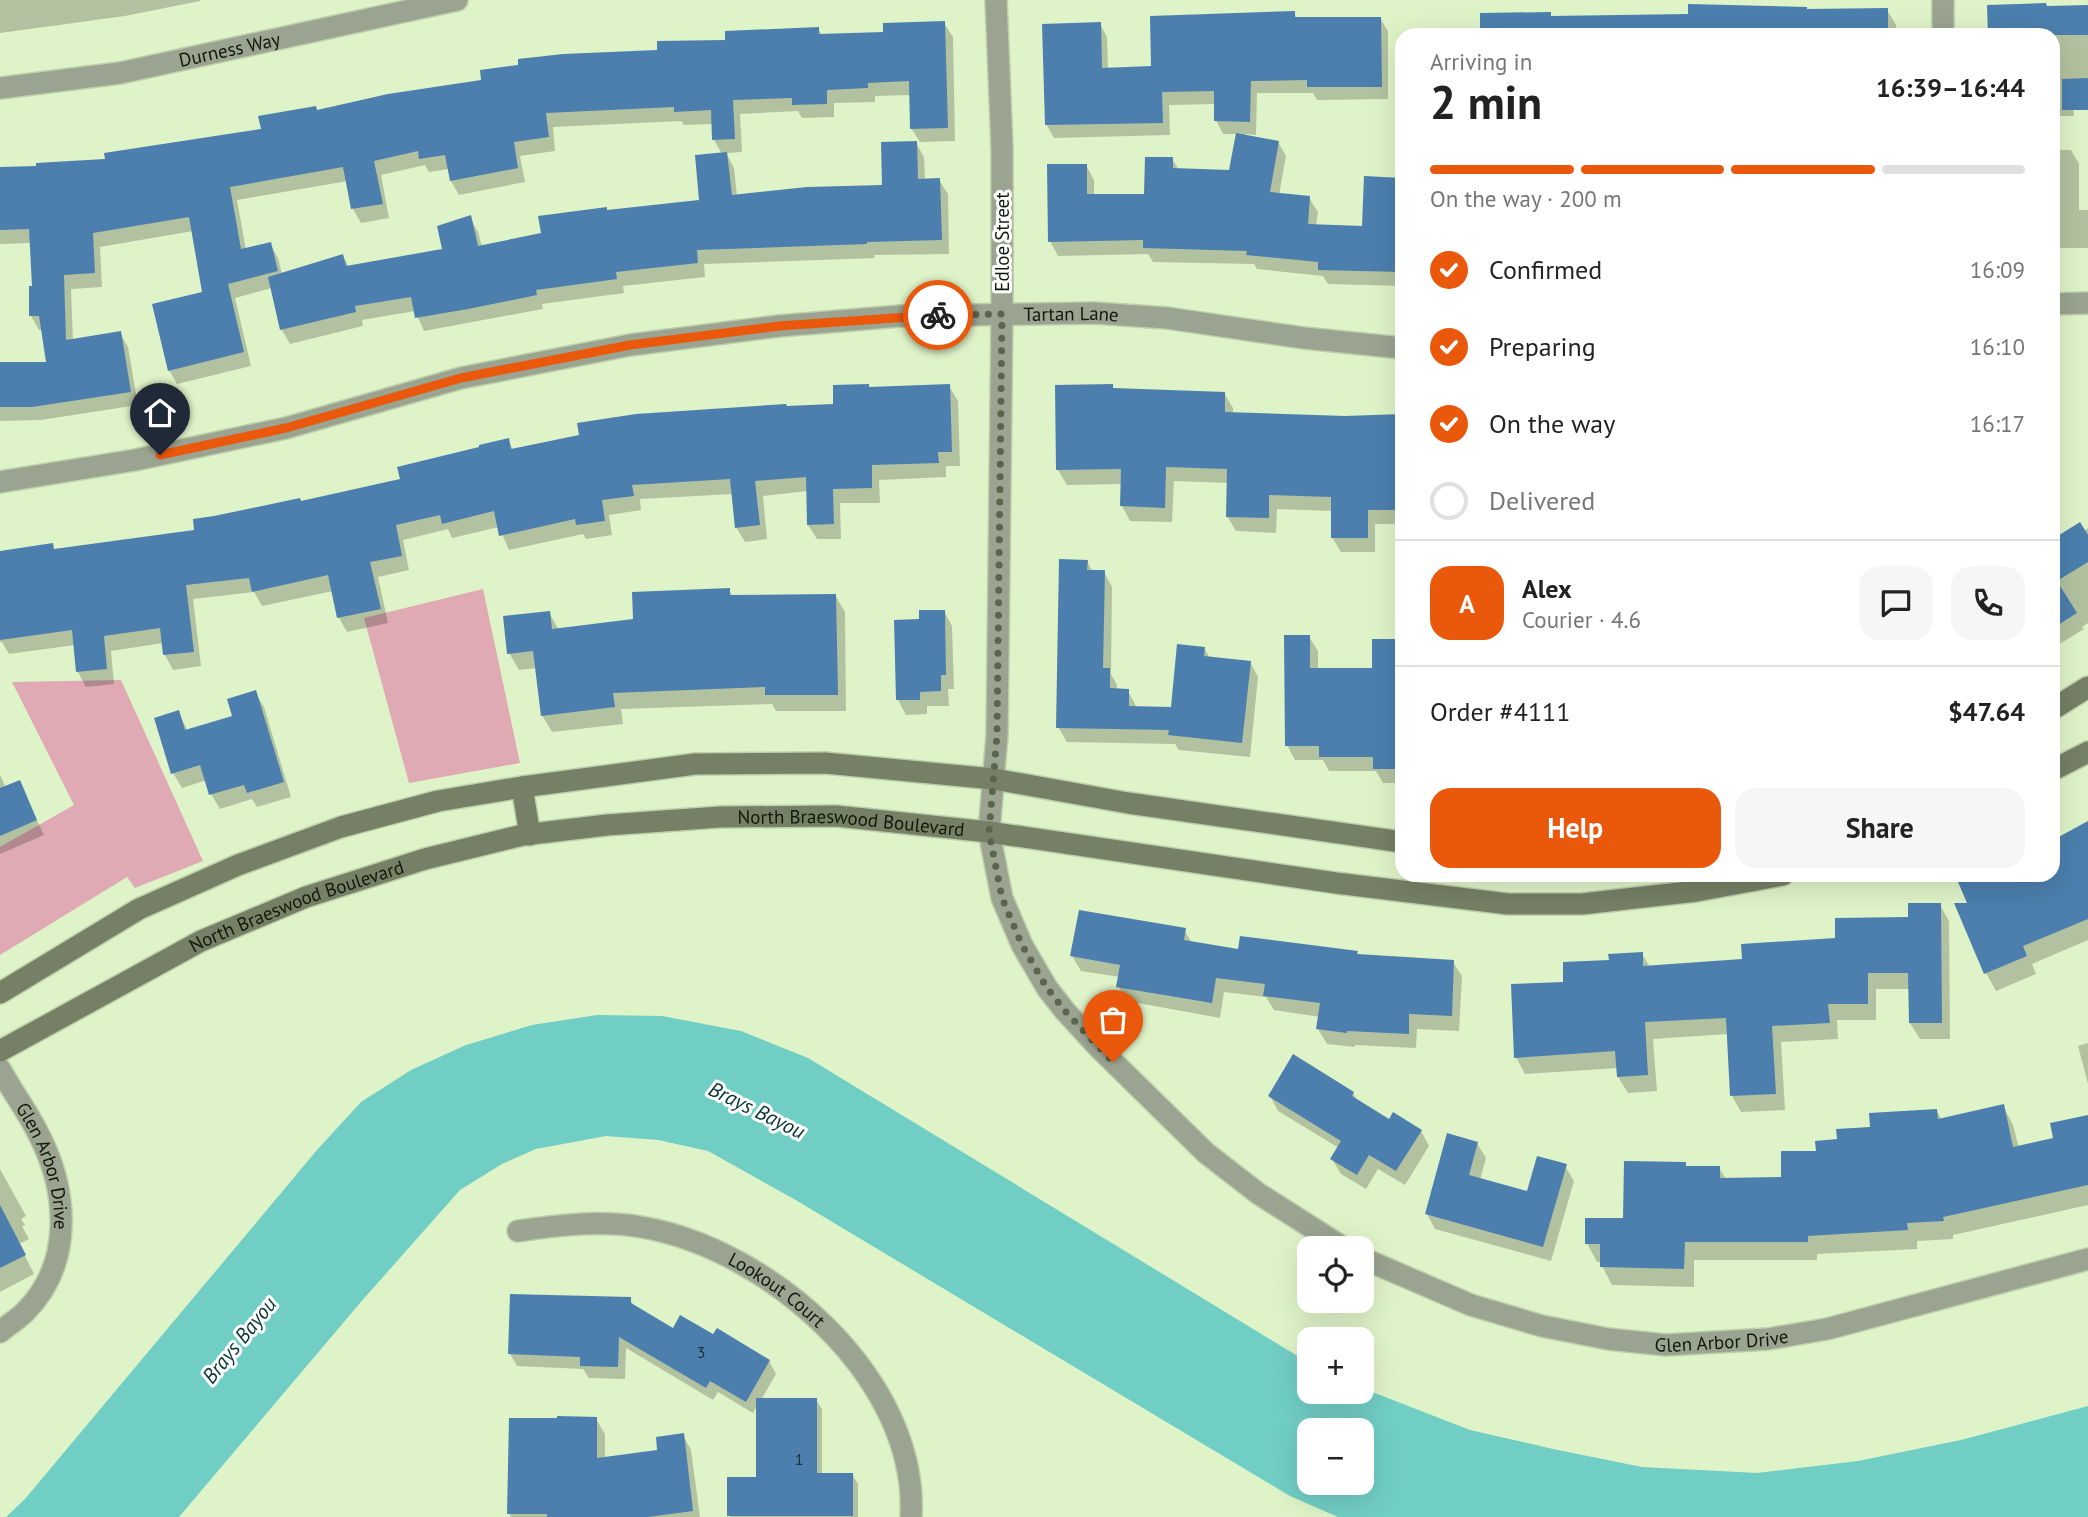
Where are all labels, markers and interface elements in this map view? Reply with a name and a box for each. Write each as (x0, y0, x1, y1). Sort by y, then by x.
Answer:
street label: Durness Way (177, 27, 283, 72)
text: Arriving in (1430, 47, 1532, 76)
text: 16:39–16:44 (1876, 71, 2025, 104)
text: 2 min (1430, 72, 1542, 132)
text: On the way · 200 m (1430, 184, 1622, 213)
street label: Edloe Street (990, 192, 1014, 292)
icon: check (1430, 251, 1468, 289)
text: Confirmed (1489, 253, 1602, 286)
text: 16:09 (1970, 255, 2025, 284)
courier (903, 280, 973, 350)
icon: bike (919, 296, 957, 334)
street label: Tartan Lane (1023, 301, 1119, 327)
icon: check (1430, 328, 1468, 366)
text: Preparing (1489, 330, 1596, 363)
text: 16:10 (1970, 332, 2025, 361)
pin (130, 383, 190, 455)
icon: home (141, 394, 179, 432)
icon: check (1430, 405, 1468, 443)
text: On the way (1489, 407, 1615, 440)
text: 16:17 (1970, 409, 2025, 438)
text: Delivered (1489, 484, 1595, 517)
button: chat (1859, 566, 1933, 640)
button: phone (1951, 566, 2025, 640)
text: Alex (1522, 572, 1572, 605)
text: A (1459, 587, 1475, 620)
text: Courier · 4.6 (1522, 605, 1641, 634)
text: Order #4111 (1430, 695, 1570, 728)
text: $47.64 (1948, 695, 2025, 728)
button: Help (1430, 788, 1721, 868)
button: Share (1735, 788, 2025, 868)
street label: North Braeswood Boulevard (737, 804, 966, 841)
street label: North Braeswood Boulevard (185, 855, 407, 957)
pin (1083, 990, 1143, 1062)
icon: bag (1094, 1001, 1132, 1039)
water label: Brays Bayou (704, 1075, 810, 1145)
street label: Glen Arbor Drive (11, 1098, 73, 1230)
map controls (1297, 1236, 1374, 1495)
button: locate (1297, 1236, 1374, 1313)
street label: Lookout Court (724, 1247, 831, 1333)
water label: Brays Bayou (196, 1291, 282, 1389)
street label: Glen Arbor Drive (1654, 1324, 1790, 1357)
button: + (1297, 1327, 1374, 1404)
house number: 3 (697, 1342, 705, 1362)
button: − (1297, 1418, 1374, 1495)
house number: 1 (795, 1449, 803, 1469)

